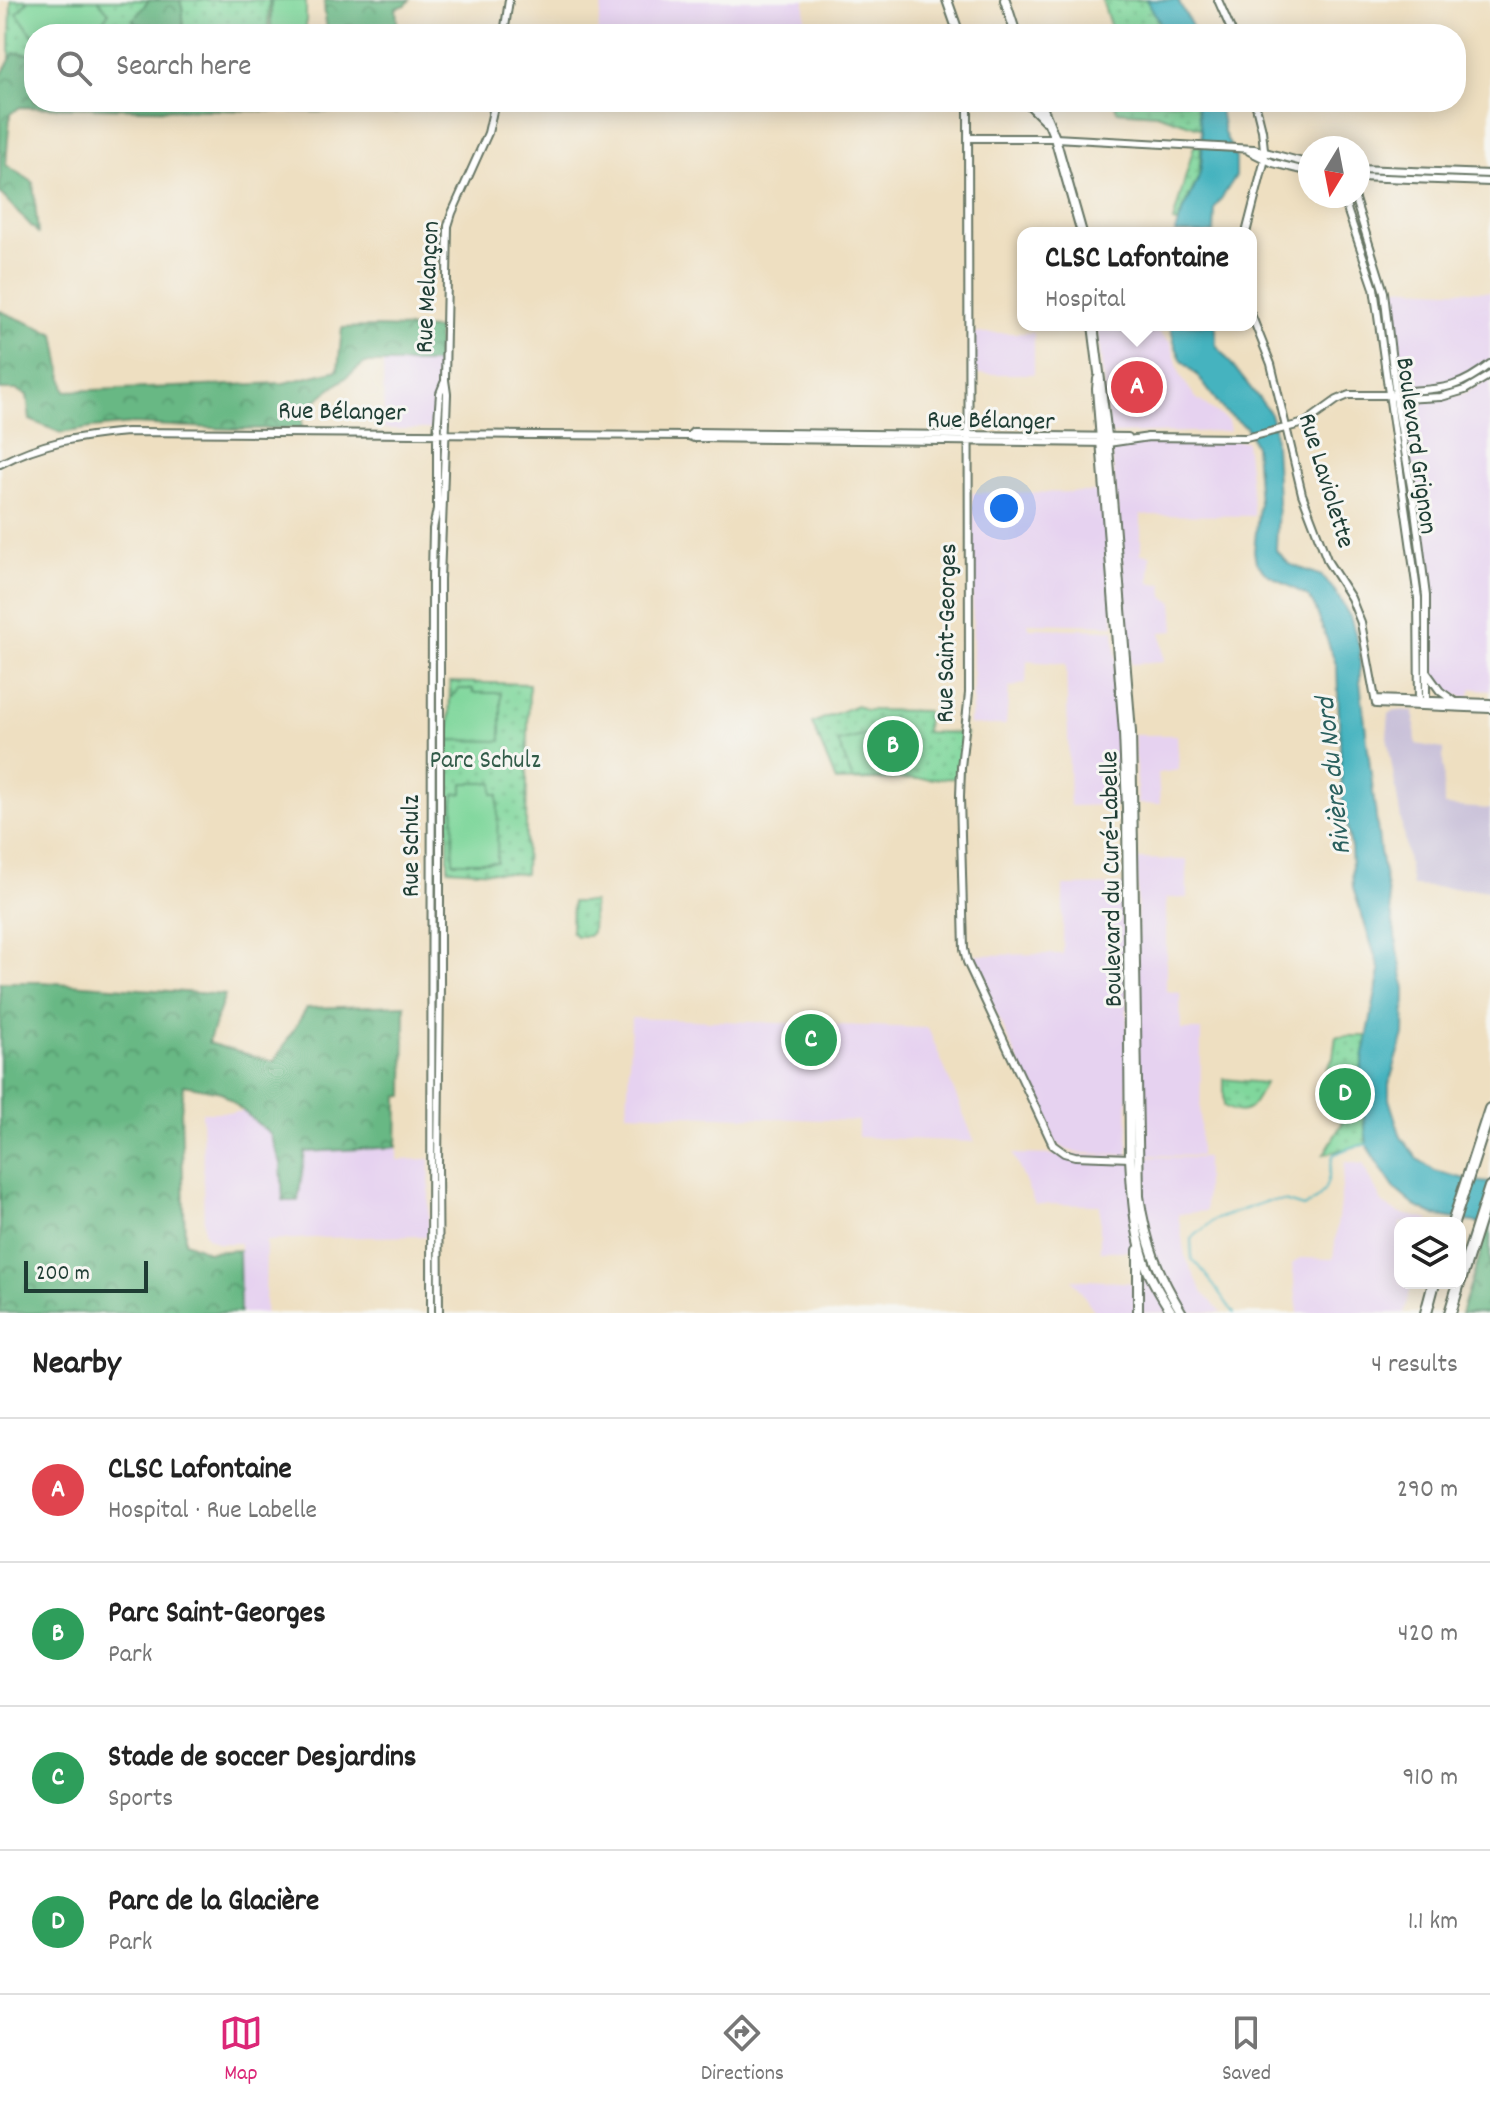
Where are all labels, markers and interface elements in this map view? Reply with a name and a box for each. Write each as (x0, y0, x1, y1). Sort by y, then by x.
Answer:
search box (24, 24, 1466, 112)
icon: search (52, 46, 96, 90)
text: Search here (116, 47, 252, 90)
north arrow (1298, 136, 1370, 208)
street label: Rue Melançon (407, 220, 451, 354)
popup (1017, 227, 1257, 331)
text: CLSC Lafontaine (1045, 239, 1229, 282)
text: Hospital (1045, 282, 1126, 319)
street label: Boulevard Grignon (1384, 355, 1446, 537)
pin: A (1111, 357, 1163, 417)
street label: Rue Bélanger (278, 393, 406, 433)
street label: Rue Bélanger (927, 402, 1055, 442)
street label: Rue Laviolette (1287, 409, 1363, 553)
your location (984, 488, 1024, 528)
street label: Rue Saint-Georges (928, 543, 968, 723)
water label: Rivière du Nord (1307, 691, 1364, 857)
pin: B (867, 716, 919, 776)
park label: Parc Schulz (429, 743, 541, 780)
street label: Boulevard du Curé-Labelle (1092, 751, 1134, 1007)
street label: Rue Schulz (394, 795, 431, 897)
pin: C (785, 1010, 837, 1070)
pin: D (1319, 1064, 1371, 1124)
map controls (1394, 1217, 1466, 1289)
button: layers (1394, 1217, 1466, 1289)
scale bar (24, 1257, 148, 1293)
text: 200 m (36, 1259, 90, 1290)
text: Nearby (32, 1341, 121, 1390)
text: 4 results (1371, 1347, 1458, 1384)
text: CLSC Lafontaine (108, 1450, 292, 1493)
text: A (51, 1472, 65, 1509)
text: 290 m (1397, 1472, 1458, 1509)
text: Hospital · Rue Labelle (108, 1493, 317, 1530)
text: Parc Saint-Georges (108, 1594, 326, 1637)
text: B (52, 1616, 64, 1653)
text: 420 m (1398, 1616, 1458, 1653)
text: Park (108, 1637, 152, 1674)
text: Stade de soccer Desjardins (108, 1738, 416, 1781)
text: C (52, 1760, 64, 1797)
text: 910 m (1402, 1760, 1458, 1797)
text: Sports (108, 1781, 173, 1818)
text: Parc de la Glacière (108, 1882, 319, 1925)
text: D (51, 1904, 65, 1941)
text: 1.1 km (1408, 1904, 1458, 1941)
text: Park (108, 1925, 152, 1962)
tab: Map (219, 2011, 263, 2090)
tab: Directions (701, 2011, 784, 2090)
tab: Saved (1222, 2011, 1271, 2090)

